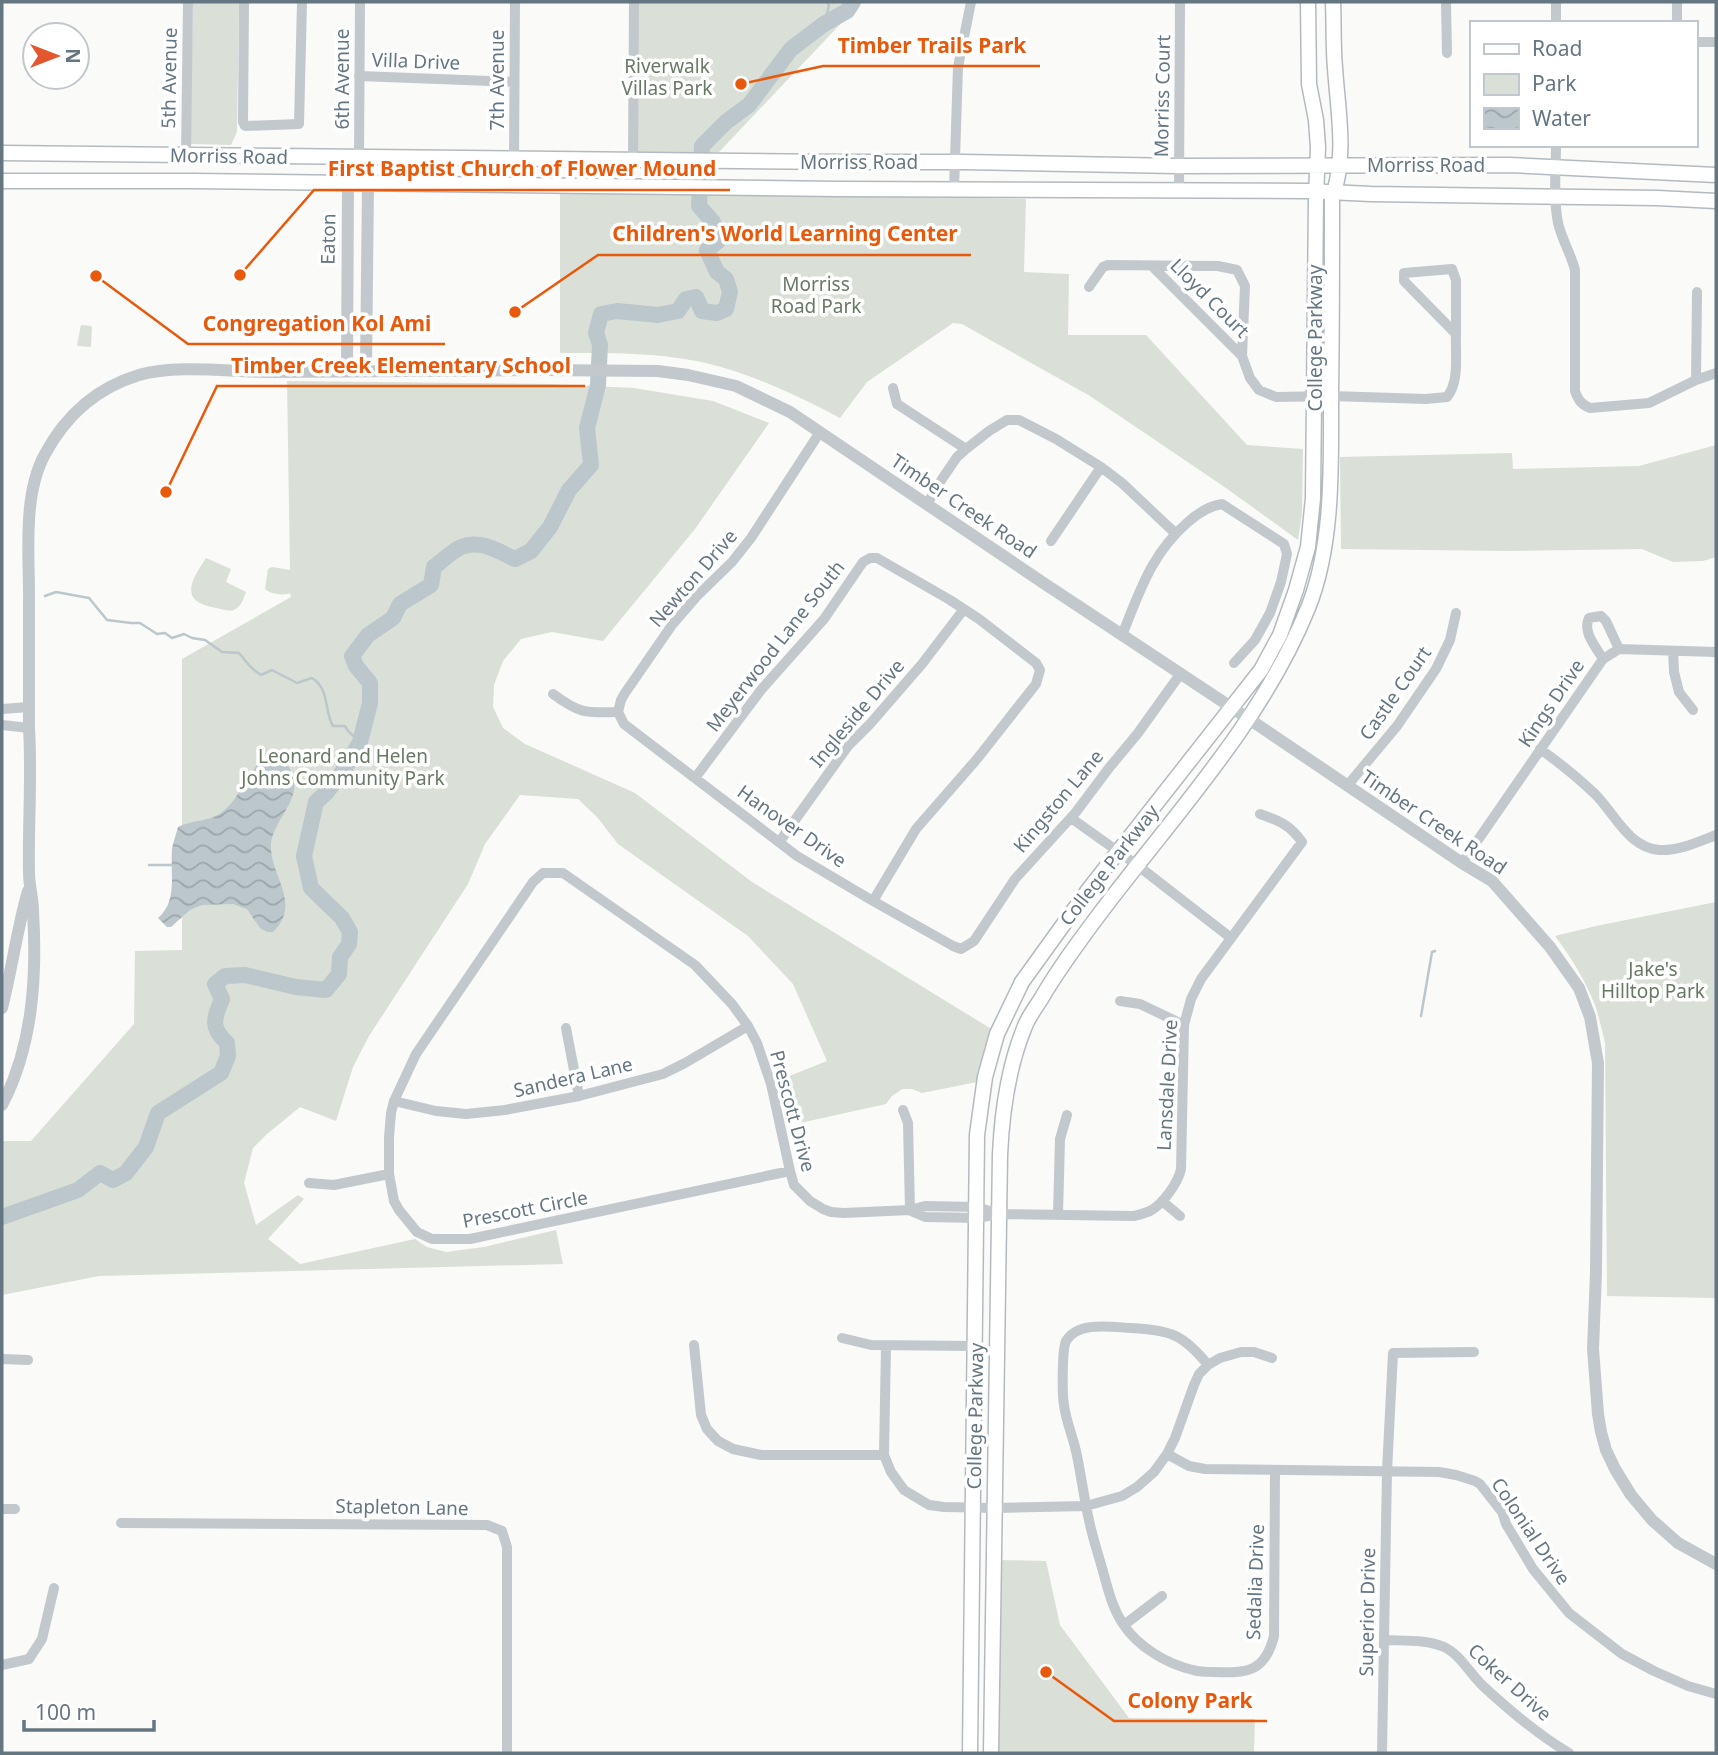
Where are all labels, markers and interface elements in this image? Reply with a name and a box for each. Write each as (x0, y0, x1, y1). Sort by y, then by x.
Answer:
north arrow (21, 21, 91, 91)
legend (1470, 21, 1697, 147)
callout: Timber Trails Park (823, 24, 1040, 66)
street label: 5th Avenue (155, 27, 183, 129)
street label: 6th Avenue (329, 28, 355, 130)
street label: 7th Avenue (484, 29, 510, 131)
text: Timber Trails Park (838, 31, 1027, 59)
street label: Morriss Court (1148, 34, 1176, 157)
text: Road (1532, 34, 1582, 62)
street label: Villa Drive (371, 46, 461, 76)
text: N (60, 48, 86, 64)
park label: Riverwalk Villas Park (622, 53, 712, 101)
text: Park (1532, 69, 1577, 97)
text: Water (1532, 104, 1591, 132)
street label: Morriss Road (170, 142, 288, 170)
callout: First Baptist Church of Flower Mound (314, 148, 730, 190)
street label: Morriss Road (800, 149, 918, 175)
street label: Morriss Road (1367, 152, 1485, 178)
text: First Baptist Church of Flower Mound (328, 154, 716, 182)
street label: Eaton (315, 213, 341, 265)
callout: Children's World Learning Center (598, 213, 971, 255)
text: Children's World Learning Center (612, 219, 958, 247)
street label: Lloyd Court (1165, 253, 1255, 343)
street label: College Parkway (1302, 264, 1328, 411)
park label: Morriss Road Park (771, 271, 861, 319)
callout: Congregation Kol Ami (188, 302, 445, 344)
text: Congregation Kol Ami (203, 309, 431, 337)
callout: Timber Creek Elementary School (217, 344, 585, 386)
text: Timber Creek Elementary School (231, 351, 571, 379)
street label: Timber Creek Road (886, 448, 1042, 564)
street label: Newton Drive (643, 524, 743, 632)
street label: Meyerwood Lane South (700, 555, 850, 737)
street label: Castle Court (1353, 641, 1437, 745)
street label: Ingleside Drive (804, 653, 910, 773)
street label: Kings Drive (1512, 654, 1590, 752)
park label: Leonard and Helen Johns Community Park (239, 743, 445, 791)
street label: Kingston Lane (1007, 744, 1109, 858)
street label: Timber Creek Road (1356, 764, 1512, 880)
street label: Hanover Drive (732, 779, 852, 873)
street label: College Parkway (1054, 799, 1165, 931)
park label: Jake's Hilltop Park (1601, 956, 1705, 1004)
street label: Lansdale Drive (1151, 1019, 1183, 1151)
street label: Prescott Drive (764, 1047, 822, 1175)
street label: Sandera Lane (511, 1051, 635, 1103)
street label: Prescott Circle (460, 1184, 590, 1234)
street label: College Parkway (961, 1342, 989, 1490)
street label: Colonial Drive (1486, 1472, 1576, 1590)
street label: Stapleton Lane (335, 1493, 469, 1521)
street label: Sedalia Drive (1240, 1524, 1270, 1640)
street label: Superior Drive (1353, 1547, 1381, 1677)
street label: Coker Drive (1463, 1637, 1557, 1727)
callout: Colony Park (1114, 1679, 1267, 1721)
text: Colony Park (1127, 1686, 1254, 1714)
scale bar (24, 1688, 154, 1732)
text: 100 m (35, 1698, 96, 1726)

